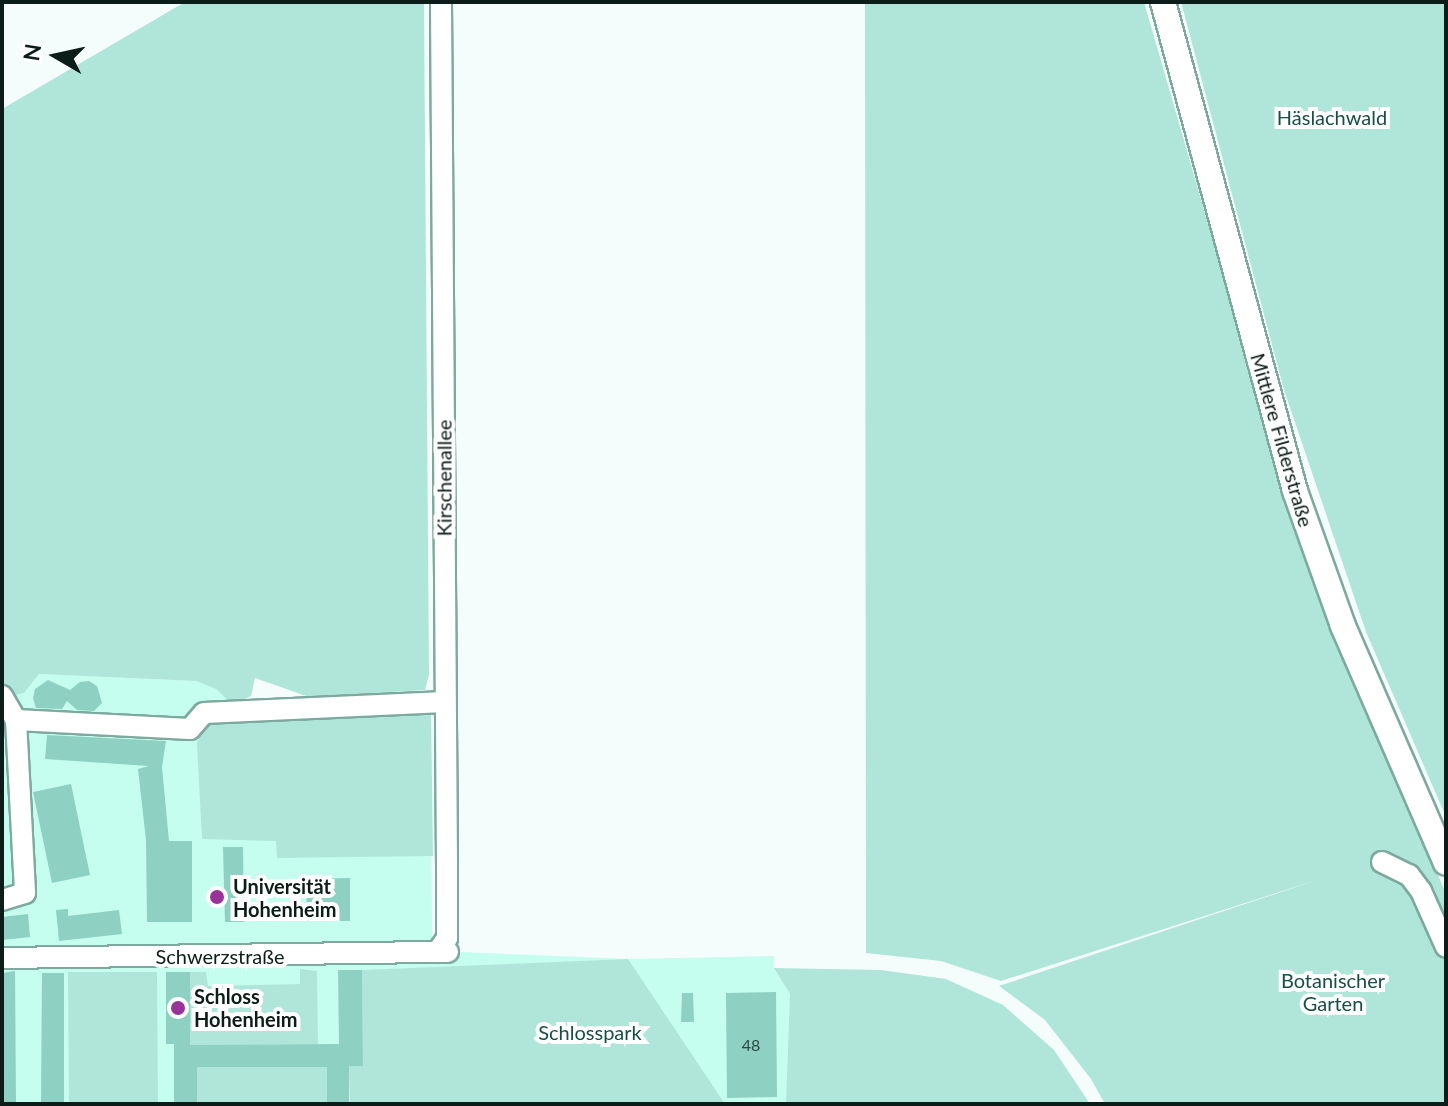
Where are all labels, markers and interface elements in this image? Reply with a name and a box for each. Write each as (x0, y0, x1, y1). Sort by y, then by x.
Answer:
north arrow (16, 16, 96, 96)
text: N (17, 42, 46, 63)
park label: Häslachwald (1277, 105, 1387, 129)
street label: Mittlere Filderstraße (1246, 350, 1318, 530)
street label: Kirschenallee (432, 420, 456, 536)
place label: Universität Hohenheim (233, 874, 337, 921)
marker: Universität Hohenheim (208, 888, 226, 906)
street label: Schwerzstraße (156, 944, 284, 968)
park label: Botanischer Garten (1281, 969, 1385, 1016)
place label: Schloss Hohenheim (194, 984, 298, 1031)
marker: Schloss Hohenheim (169, 999, 187, 1017)
park label: Schlosspark (538, 1020, 642, 1044)
house number: 48 (742, 1035, 760, 1055)

